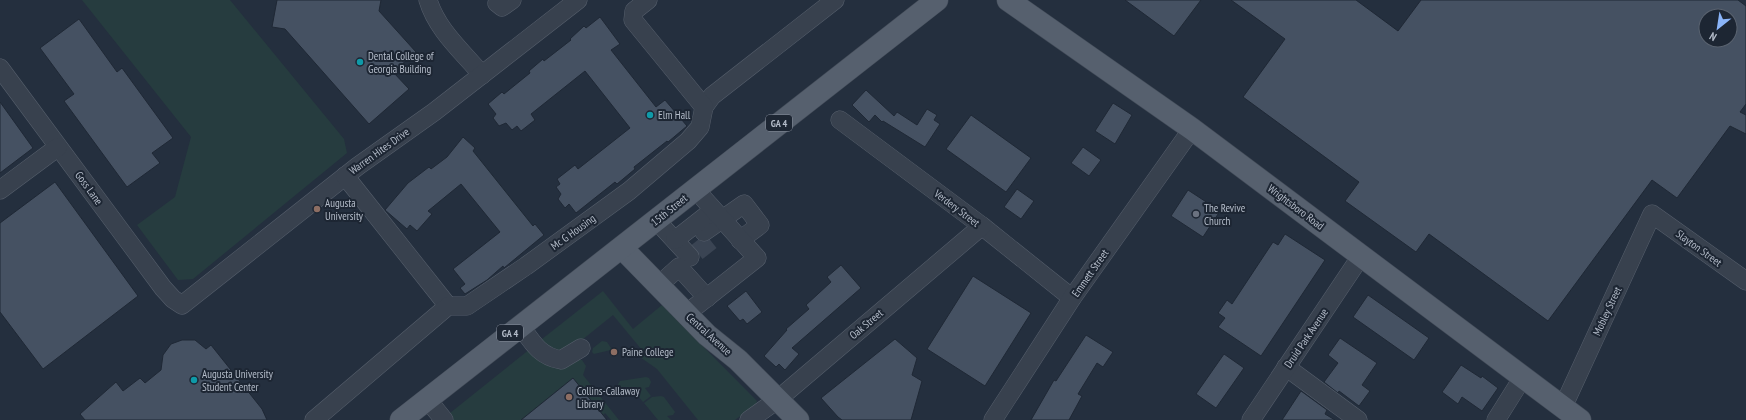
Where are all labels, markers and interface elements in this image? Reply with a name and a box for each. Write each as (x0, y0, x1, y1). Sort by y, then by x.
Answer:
north arrow (1698, 8, 1738, 48)
text: N (1707, 29, 1719, 44)
place label: Dental College of Georgia Building (368, 49, 435, 76)
marker: Dental College of Georgia Building (355, 57, 365, 67)
place label: Elm Hall (658, 108, 691, 122)
marker: Elm Hall (645, 110, 655, 120)
road number: GA 4 (766, 115, 792, 131)
street label: Warren Hites Drive (346, 124, 412, 178)
street label: Goss Lane (72, 168, 106, 208)
street label: Wrightsboro Road (1265, 181, 1327, 233)
street label: Verdery Street (931, 186, 983, 230)
street label: 15th Street (648, 191, 690, 229)
place label: Augusta University (325, 196, 364, 223)
place label: The Revive Church (1204, 201, 1246, 228)
marker: Augusta University (312, 204, 322, 214)
marker: The Revive Church (1191, 209, 1201, 219)
street label: Mc G Housing (548, 211, 598, 253)
street label: Slayton Street (1673, 227, 1725, 269)
street label: Emmett Street (1069, 247, 1111, 299)
street label: Mobley Street (1590, 284, 1624, 338)
street label: Druid Park Avenue (1281, 305, 1331, 371)
street label: Oak Street (846, 306, 886, 342)
street label: Central Avenue (683, 310, 735, 359)
road number: GA 4 (497, 325, 523, 341)
place label: Paine College (622, 345, 674, 359)
marker: Paine College (609, 347, 619, 357)
place label: Augusta University Student Center (202, 367, 274, 394)
marker: Augusta University Student Center (189, 375, 199, 385)
place label: Collins-Callaway Library (577, 384, 640, 411)
marker: Collins-Callaway Library (564, 392, 574, 402)

